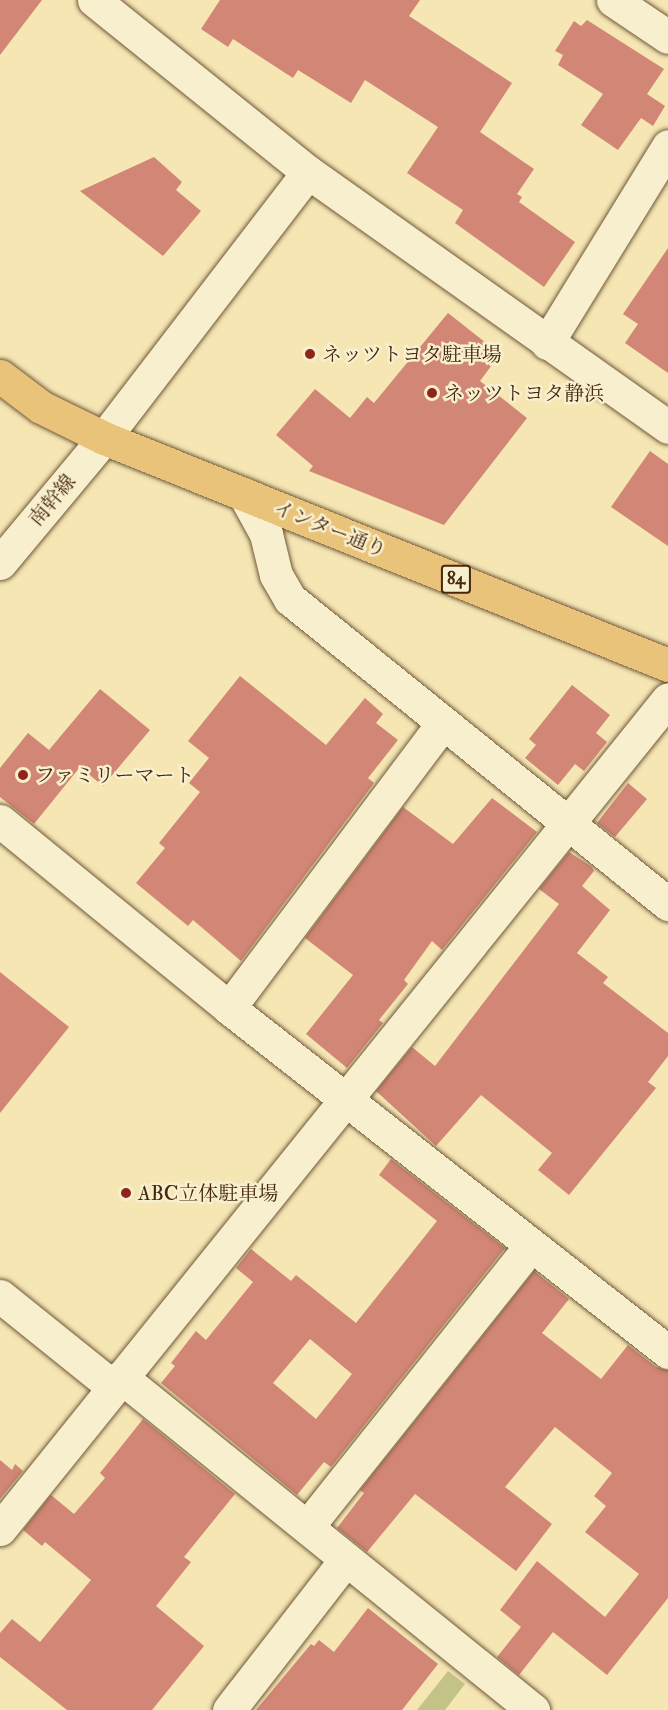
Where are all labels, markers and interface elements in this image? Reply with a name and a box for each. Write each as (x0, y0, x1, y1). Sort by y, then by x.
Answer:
place label: ネッツトヨタ駐車場 (322, 342, 502, 366)
marker: ネッツトヨタ駐車場 (303, 347, 317, 361)
place label: ネッツトヨタ静浜 (444, 381, 604, 405)
marker: ネッツトヨタ静浜 (425, 386, 439, 400)
street label: 南幹線 (24, 469, 80, 531)
street label: インター通り (270, 495, 390, 563)
road number: 84 (440, 564, 472, 594)
place label: ファミリーマート (35, 763, 195, 787)
marker: ファミリーマート (16, 768, 30, 782)
place label: ABC立体駐車場 (138, 1181, 278, 1205)
marker: ABC立体駐車場 (119, 1186, 133, 1200)

